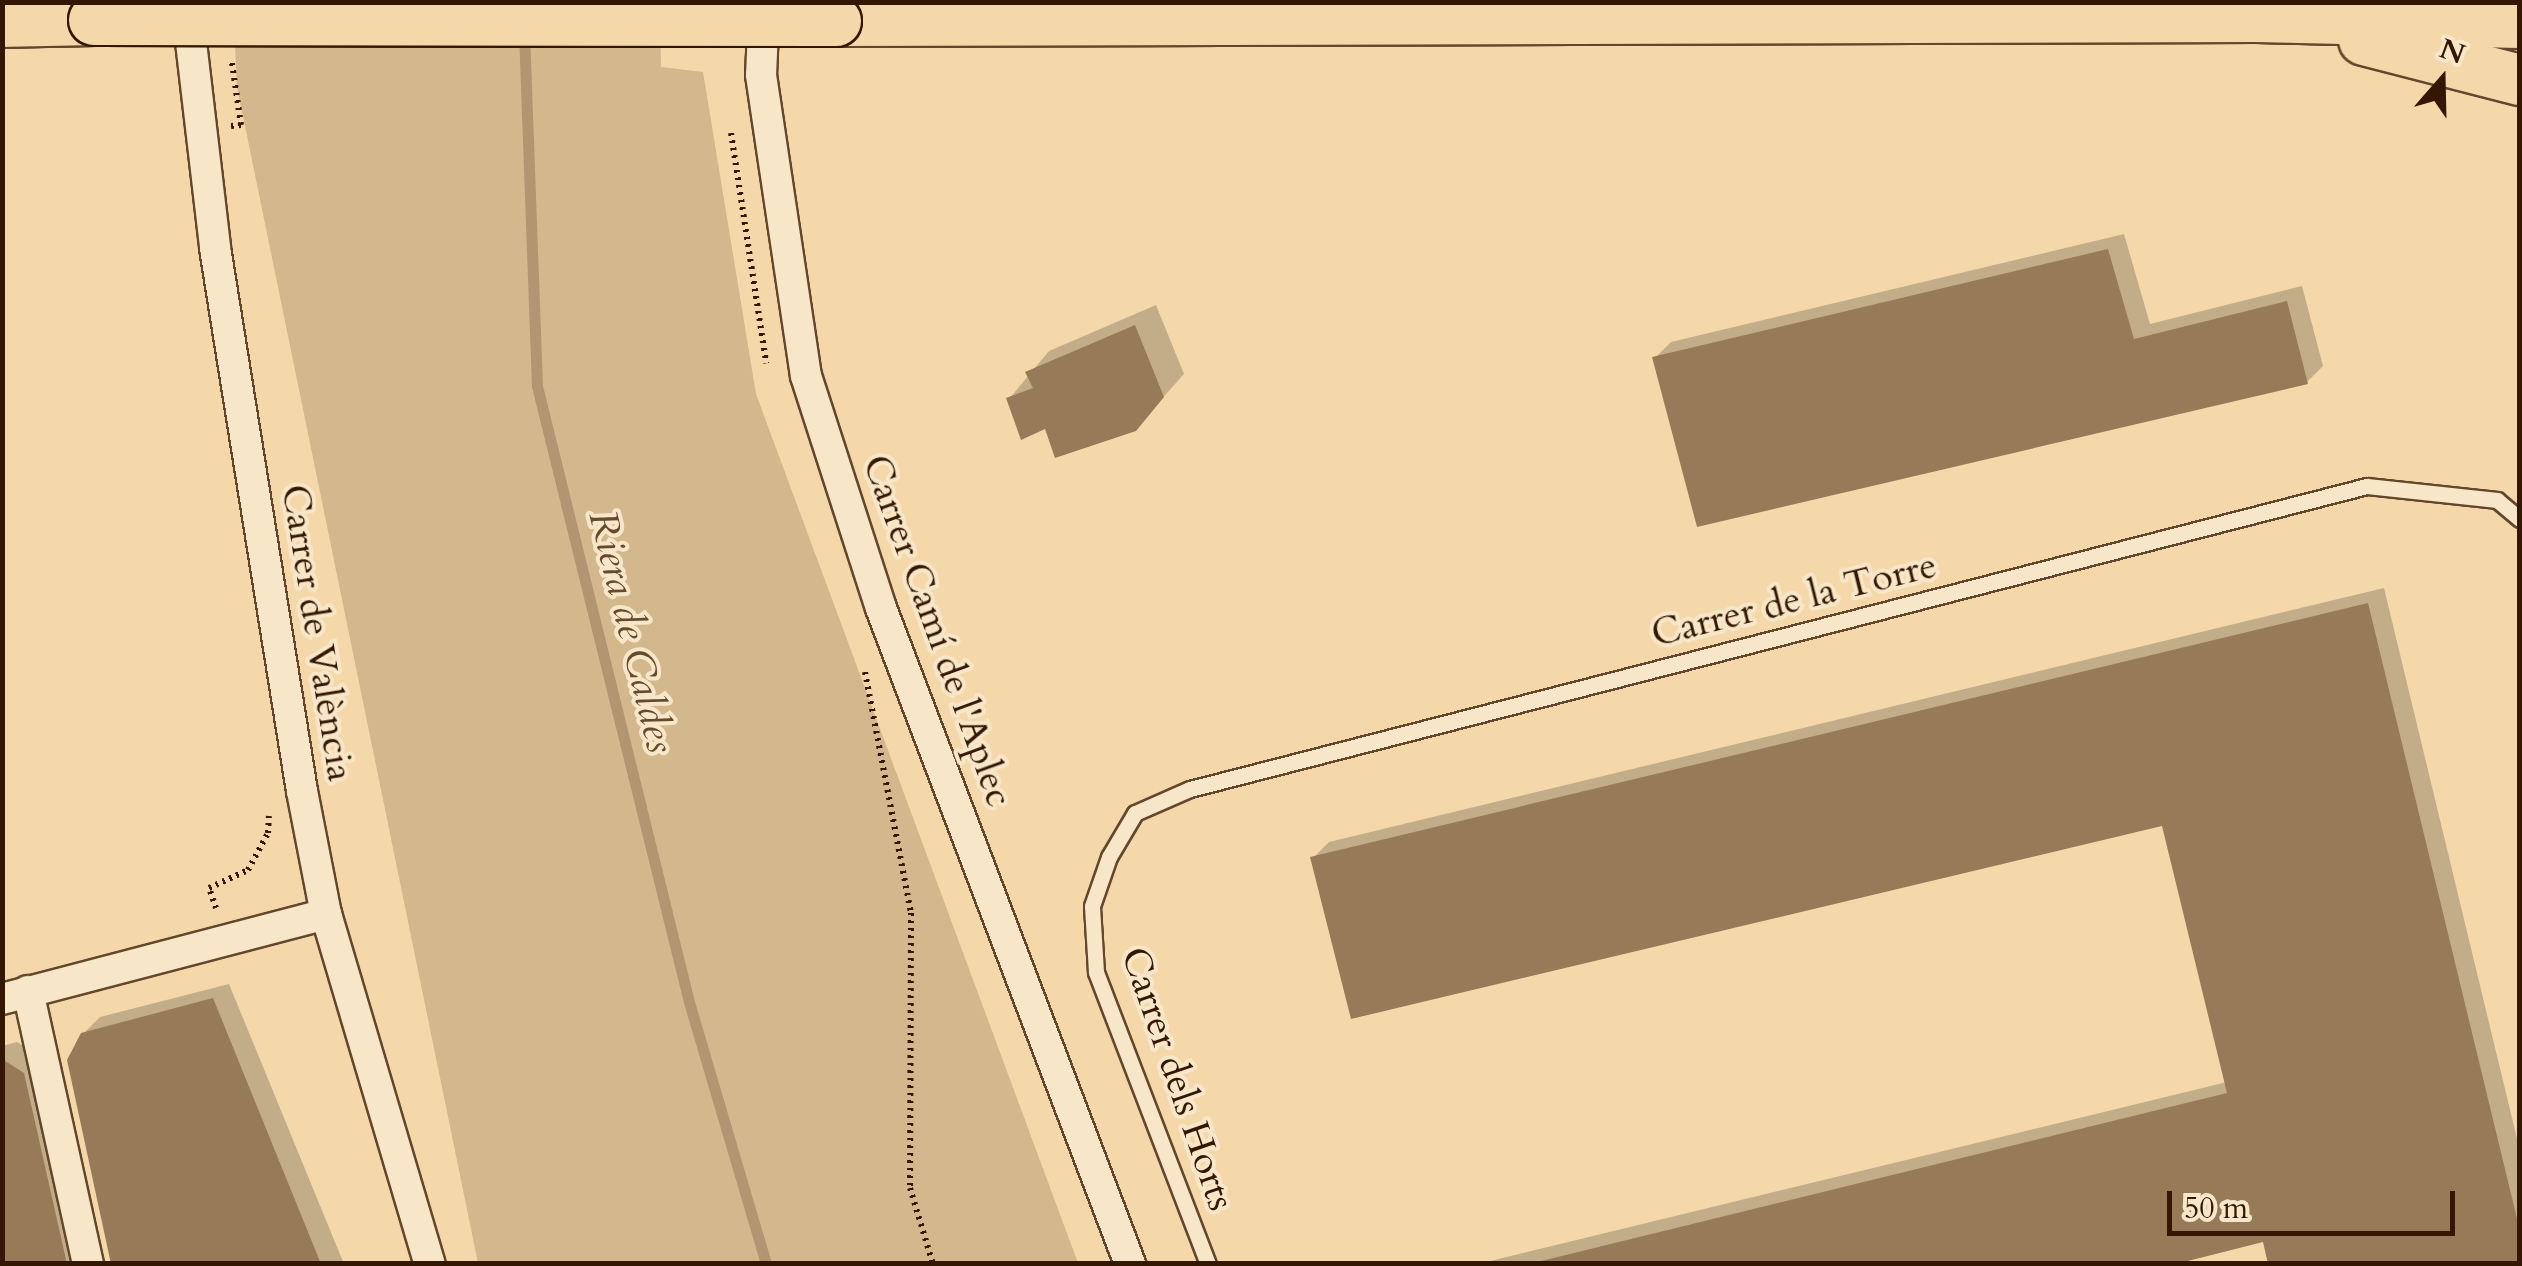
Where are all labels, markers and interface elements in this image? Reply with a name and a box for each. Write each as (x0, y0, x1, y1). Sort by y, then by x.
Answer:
north arrow (2392, 30, 2492, 130)
text: N (2434, 30, 2470, 74)
street label: Carrer Camí de l'Aplec (852, 449, 1022, 813)
street label: Carrer de València (271, 482, 363, 784)
water label: Riera de Caldes (578, 506, 684, 758)
street label: Carrer de la Torre (1647, 543, 1941, 657)
street label: Carrer dels Horts (1111, 941, 1243, 1217)
scale bar (2172, 1171, 2460, 1233)
text: 50 m (2184, 1188, 2248, 1229)

